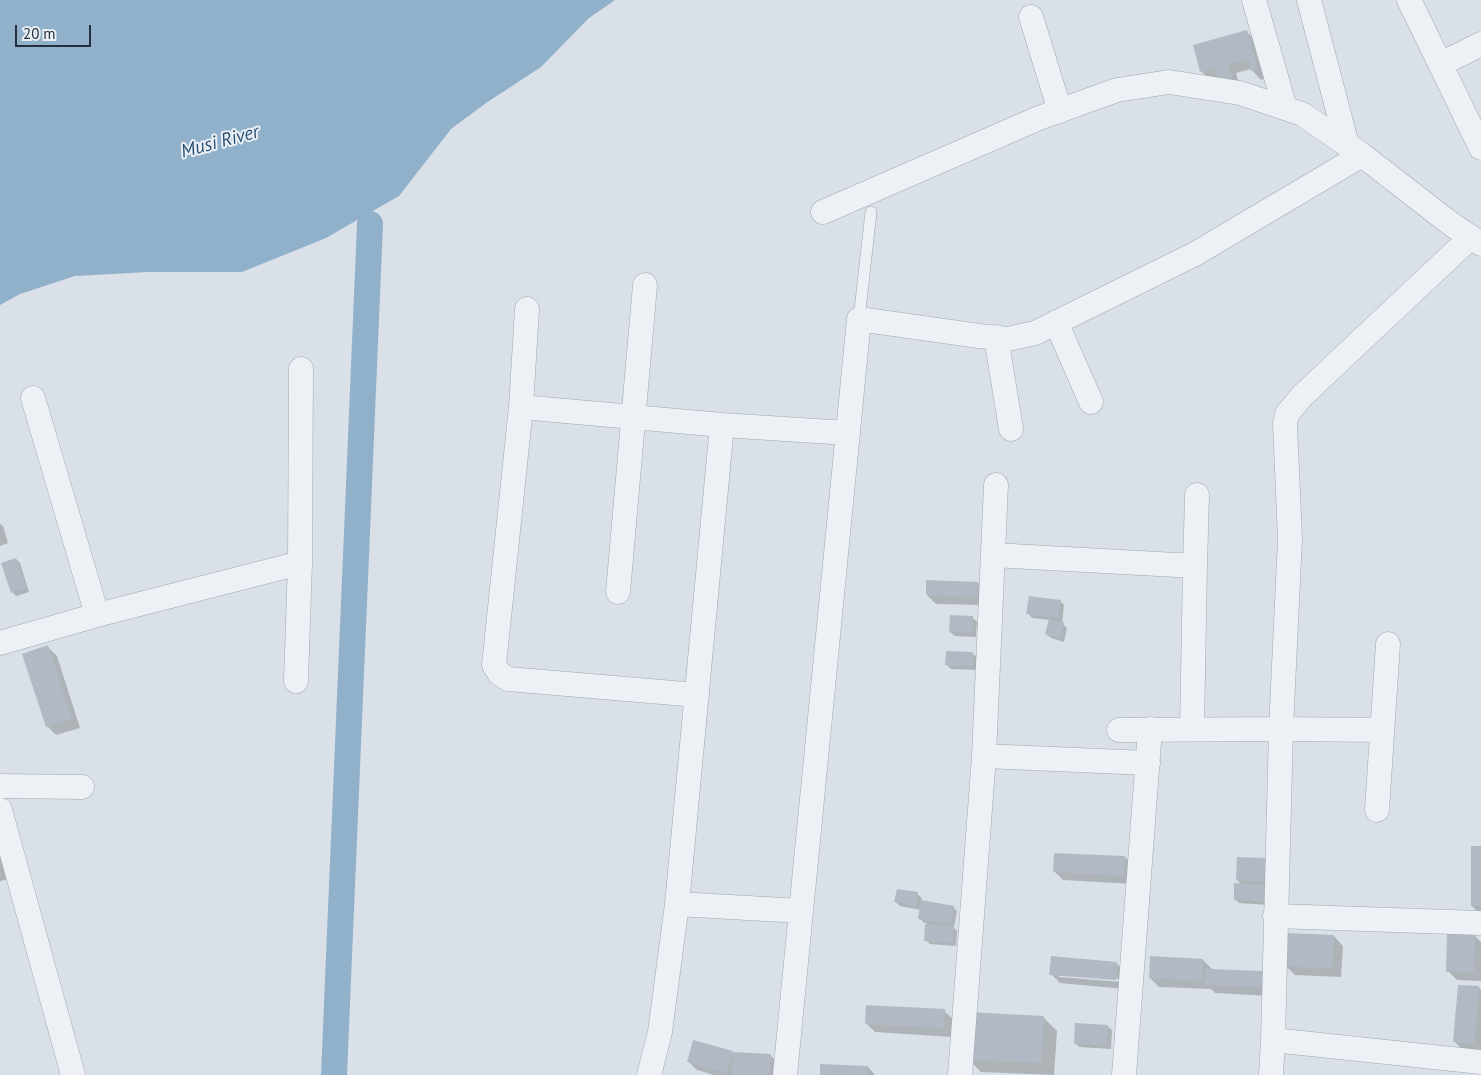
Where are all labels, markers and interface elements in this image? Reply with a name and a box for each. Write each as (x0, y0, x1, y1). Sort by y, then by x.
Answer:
scale bar (18, 15, 94, 47)
text: 20 m (23, 24, 56, 43)
water label: Musi River (178, 121, 262, 163)

